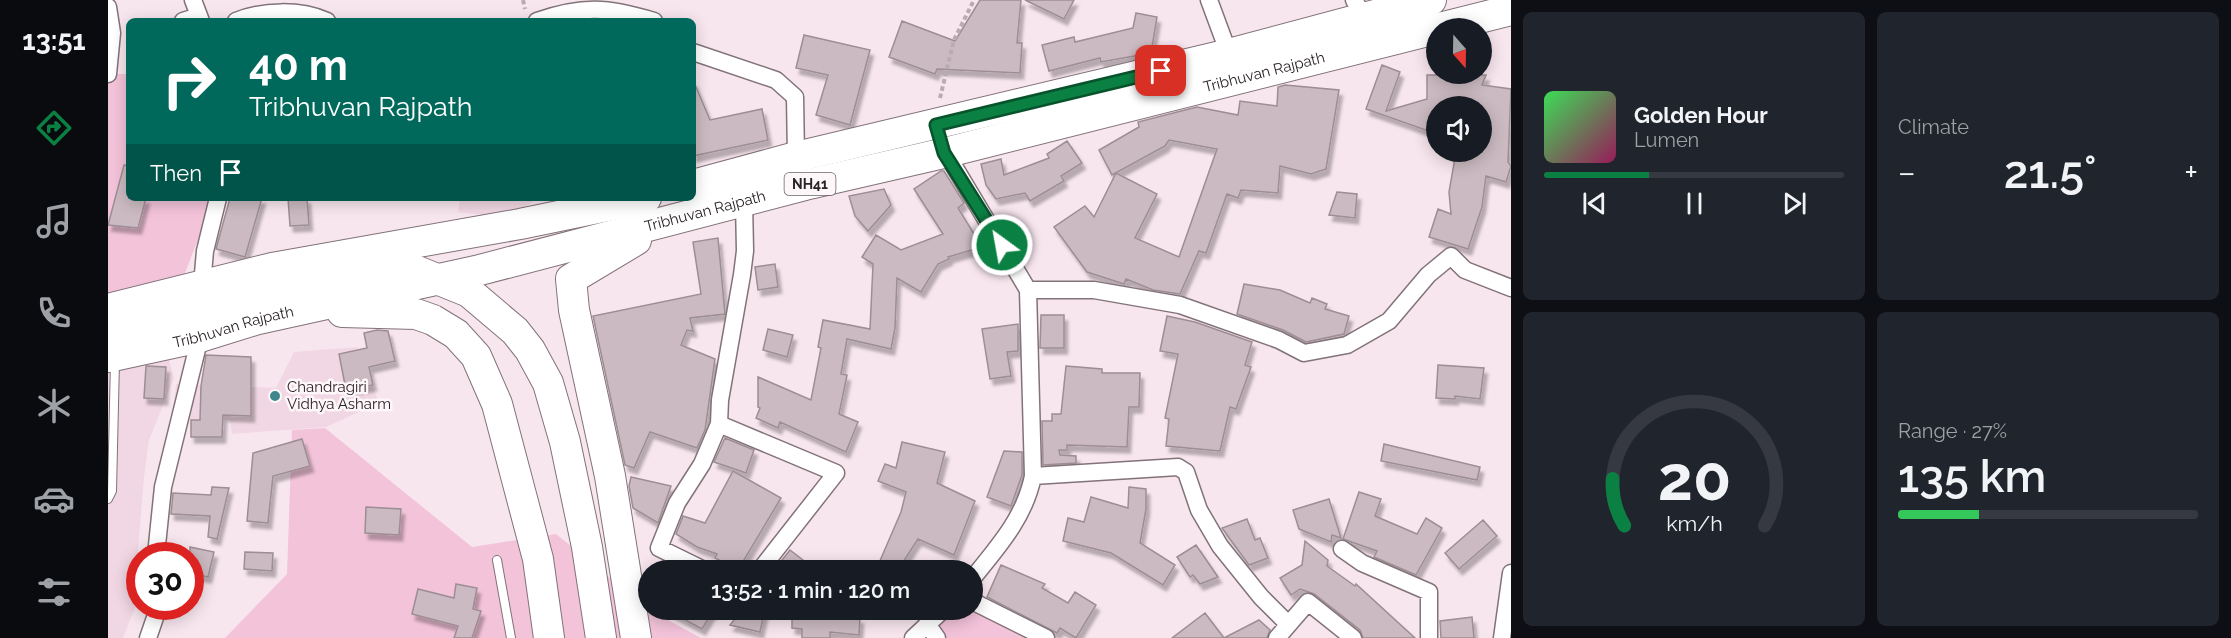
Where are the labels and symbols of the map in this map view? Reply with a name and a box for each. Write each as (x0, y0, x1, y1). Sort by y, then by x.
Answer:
north arrow (1426, 18, 1492, 84)
pin (1135, 45, 1186, 96)
street label: Tribhuvan Rajpath (1202, 48, 1327, 96)
road number: NH41 (784, 173, 836, 195)
street label: Tribhuvan Rajpath (643, 187, 768, 236)
position arrow (970, 213, 1034, 277)
street label: Tribhuvan Rajpath (171, 302, 295, 352)
place label: Chandragiri Vidhya Asharm (287, 378, 391, 413)
marker: Chandragiri Vidhya Asharm (268, 389, 282, 403)
speed limit sign: 30 (126, 542, 204, 620)

